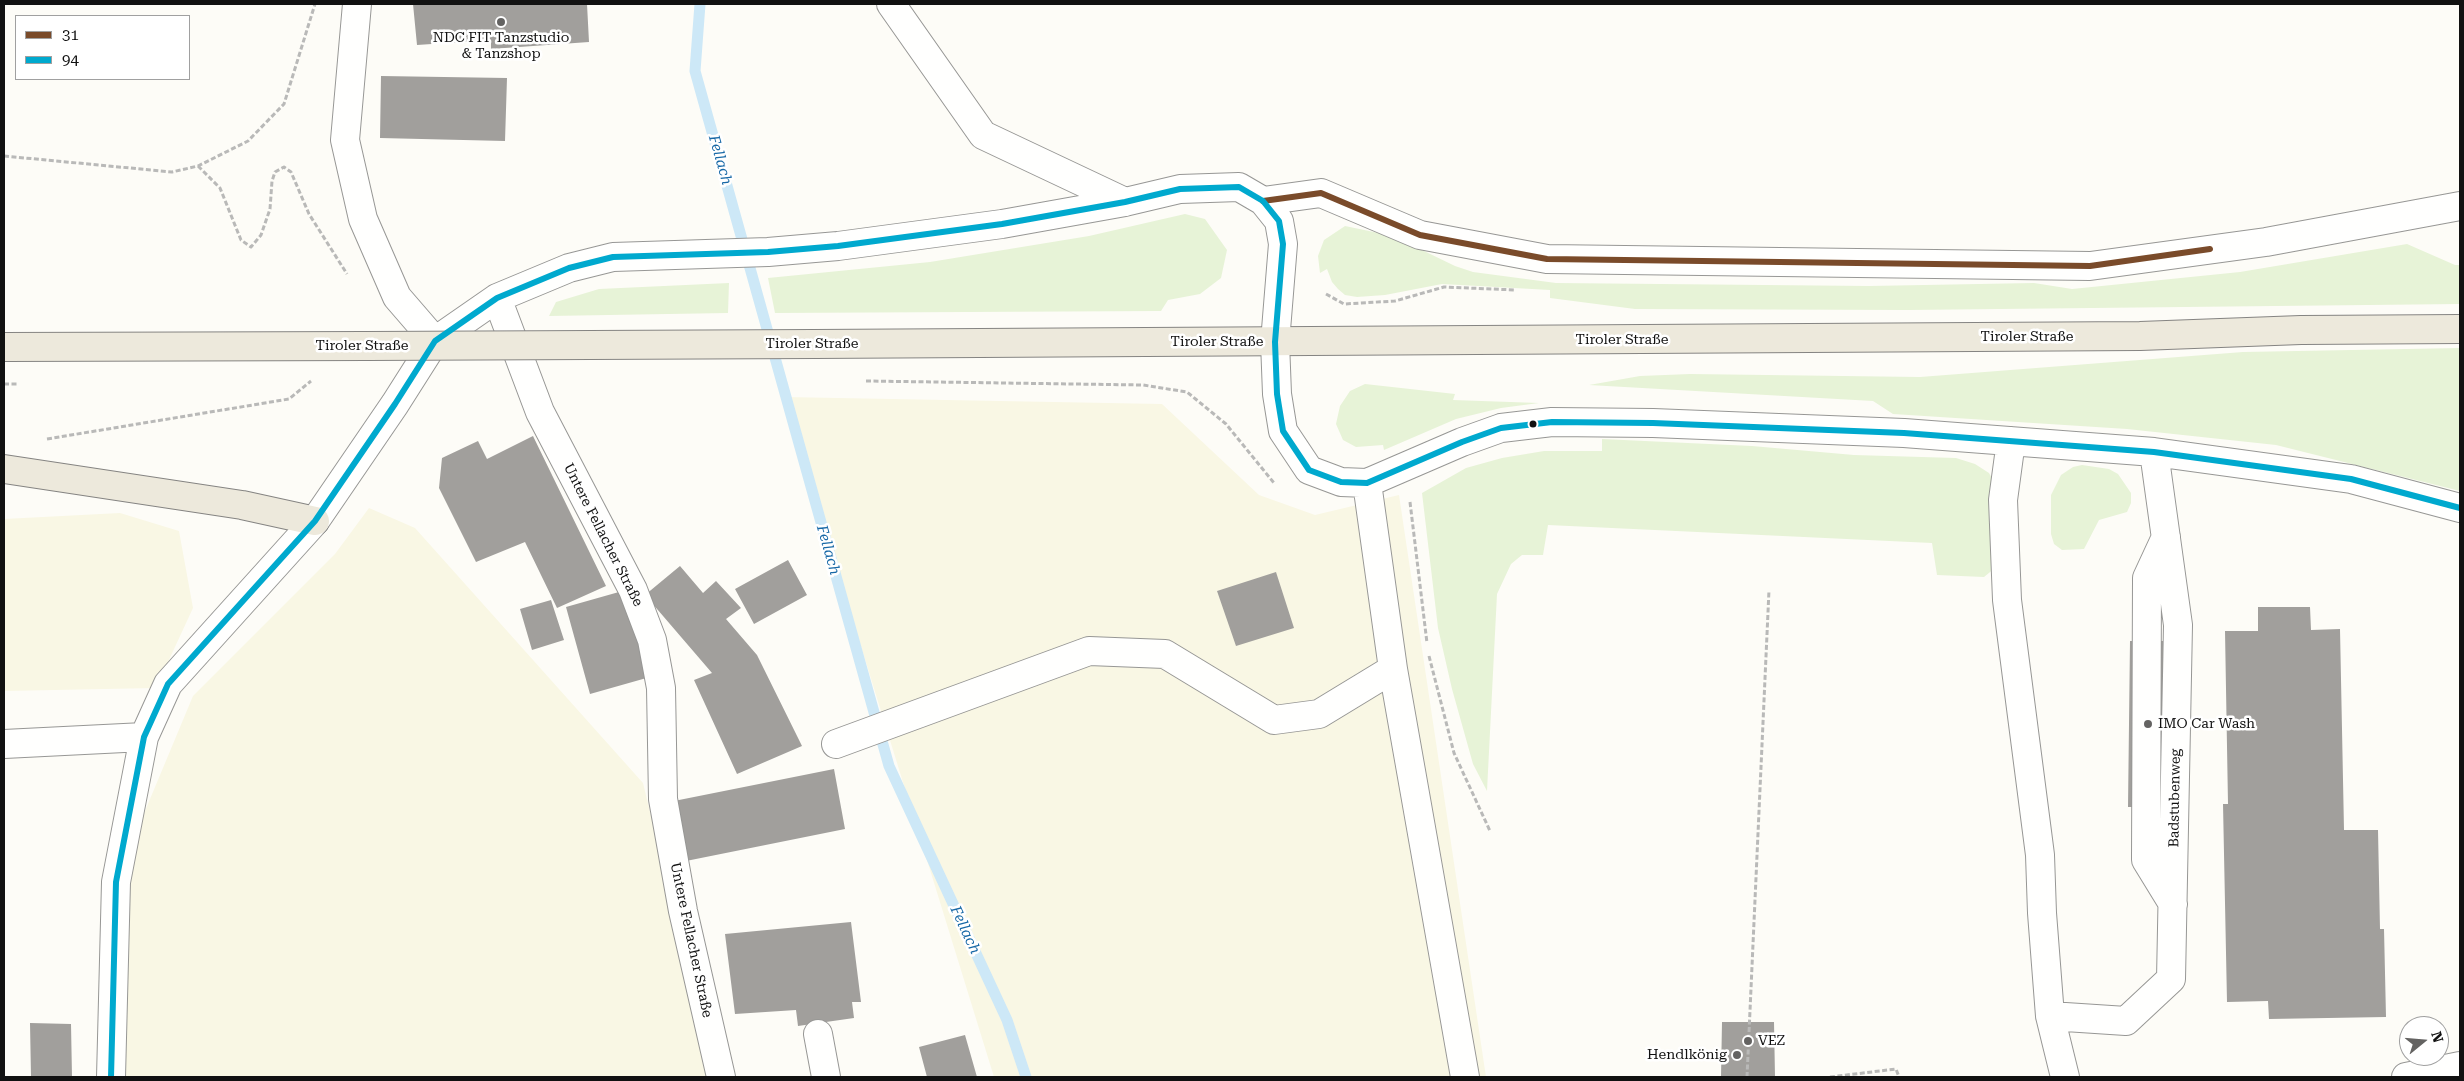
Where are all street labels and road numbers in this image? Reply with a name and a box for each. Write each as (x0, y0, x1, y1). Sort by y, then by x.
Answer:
street label: Tiroler Straße (1981, 329, 2073, 345)
street label: Tiroler Straße (1576, 332, 1668, 348)
street label: Tiroler Straße (1171, 334, 1263, 350)
street label: Tiroler Straße (766, 336, 858, 352)
street label: Tiroler Straße (316, 338, 408, 354)
street label: Untere Fellacher Straße (560, 461, 646, 609)
street label: Badstubenweg (2166, 748, 2184, 848)
street label: Untere Fellacher Straße (666, 861, 716, 1019)

